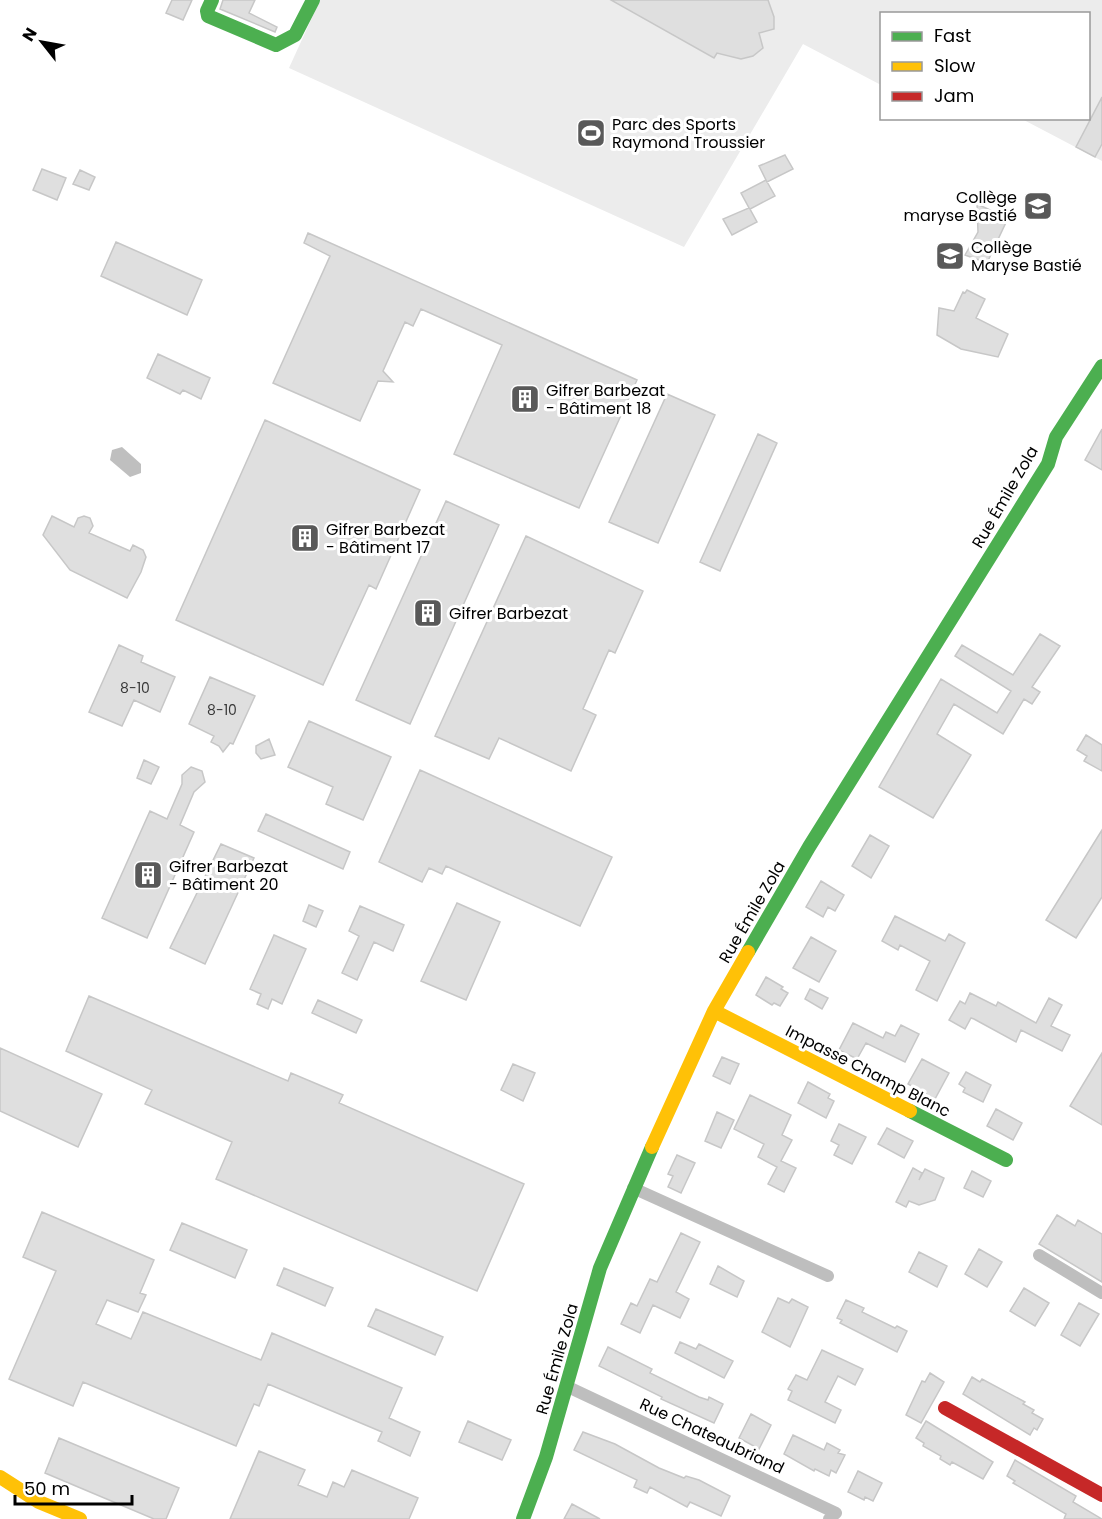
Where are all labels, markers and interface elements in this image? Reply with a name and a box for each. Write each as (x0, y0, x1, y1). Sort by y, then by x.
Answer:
north arrow (12, 12, 72, 72)
legend (880, 12, 1090, 120)
text: N (17, 23, 43, 46)
text: Fast (934, 23, 971, 48)
text: Slow (934, 53, 976, 78)
text: Jam (934, 83, 974, 108)
place label: Parc des Sports Raymond Troussier (612, 113, 765, 154)
sports icon: Parc des Sports Raymond Troussier (575, 117, 607, 149)
place label: Collège maryse Bastié (904, 186, 1017, 227)
school or university icon: Collège maryse Bastié (1022, 190, 1054, 222)
place label: Collège Maryse Bastié (971, 236, 1082, 277)
school or university icon: Collège Maryse Bastié (934, 240, 966, 272)
place label: Gifrer Barbezat - Bâtiment 18 (546, 379, 665, 420)
building icon: Gifrer Barbezat - Bâtiment 18 (509, 383, 541, 415)
street label: Rue Émile Zola (966, 442, 1044, 552)
place label: Gifrer Barbezat - Bâtiment 17 (326, 518, 445, 559)
building icon: Gifrer Barbezat - Bâtiment 17 (289, 522, 321, 554)
building icon: Gifrer Barbezat (412, 597, 444, 629)
place label: Gifrer Barbezat (449, 602, 568, 625)
house number: 8-10 (120, 678, 150, 698)
house number: 8-10 (207, 700, 237, 720)
place label: Gifrer Barbezat - Bâtiment 20 (169, 855, 288, 896)
street label: Rue Émile Zola (713, 857, 791, 967)
building icon: Gifrer Barbezat - Bâtiment 20 (132, 859, 164, 891)
street label: Impasse Champ Blanc (782, 1019, 955, 1123)
street label: Rue Émile Zola (530, 1301, 584, 1417)
street label: Rue Chateaubriand (636, 1392, 788, 1480)
scale bar (15, 1468, 132, 1506)
text: 50 m (24, 1476, 70, 1501)

